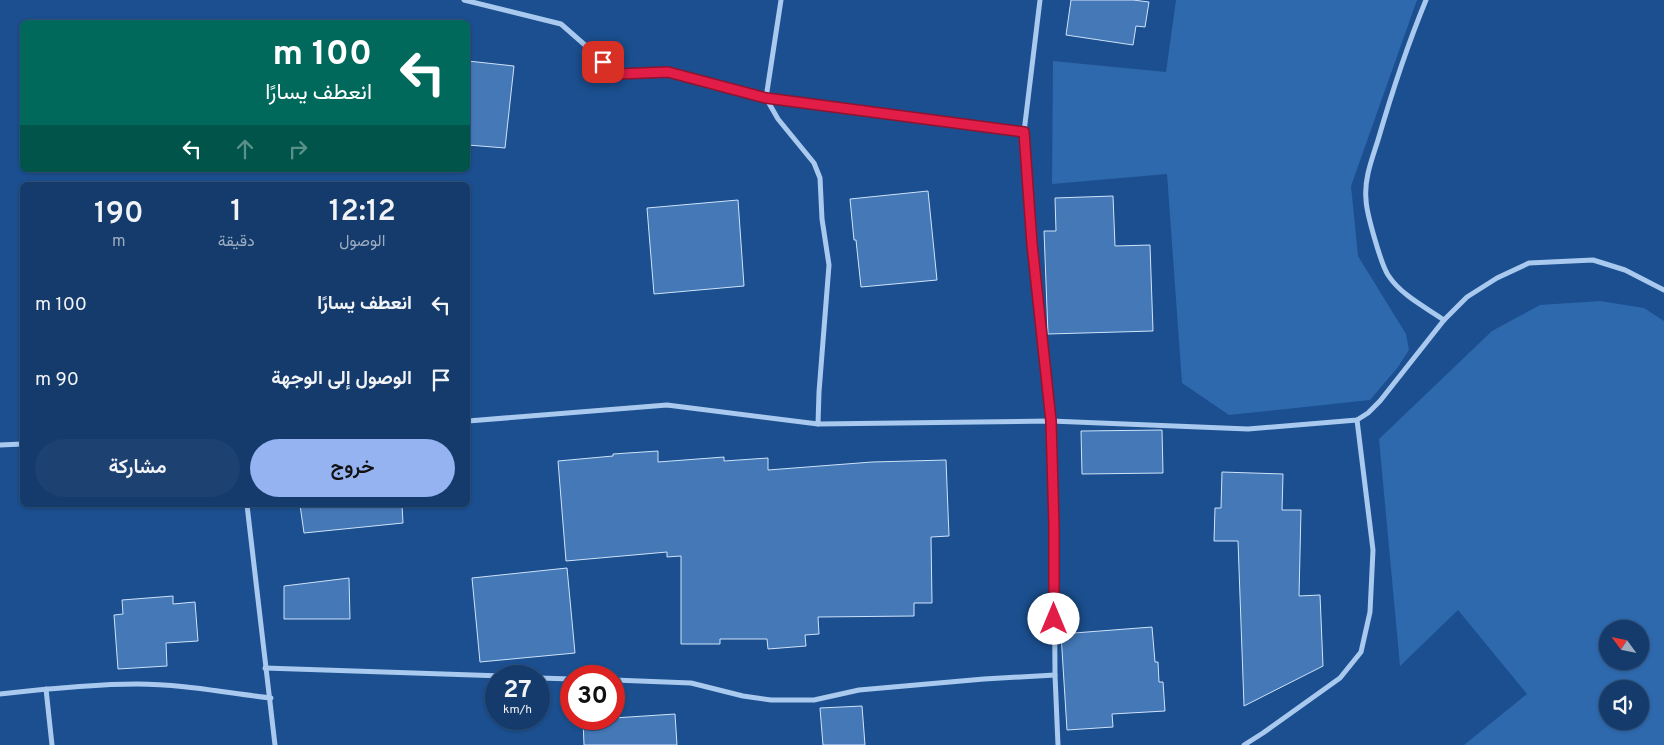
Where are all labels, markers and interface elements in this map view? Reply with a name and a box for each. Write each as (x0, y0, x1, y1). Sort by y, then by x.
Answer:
text: 100 m (272, 33, 372, 77)
icon: left (390, 40, 455, 105)
pin (582, 41, 624, 83)
icon: arrive (589, 48, 617, 76)
text: انعطف يسارًا (265, 80, 372, 107)
icon: left (178, 135, 206, 163)
icon: ahead (231, 135, 259, 163)
icon: right (284, 135, 312, 163)
text: 1 (230, 194, 242, 231)
text: 12:12 (329, 194, 396, 231)
text: 190 (94, 196, 144, 233)
text: m (112, 232, 126, 252)
text: دقيقة (218, 232, 255, 252)
text: الوصول (339, 232, 385, 252)
icon: left (427, 291, 455, 319)
text: انعطف يسارًا (317, 292, 412, 316)
text: 100 m (35, 293, 87, 317)
icon: arrive (427, 366, 455, 394)
text: الوصول إلى الوجهة (271, 367, 412, 391)
text: 90 m (35, 368, 79, 392)
button: مشاركة (35, 439, 240, 497)
button: خروج (250, 439, 455, 497)
position arrow (1027, 592, 1079, 644)
north arrow (1599, 620, 1649, 670)
map controls (1599, 620, 1649, 730)
speed limit sign: 30 (560, 665, 625, 730)
text: 27 (503, 675, 532, 707)
button: sound (1599, 680, 1649, 730)
text: km/h (503, 702, 532, 718)

